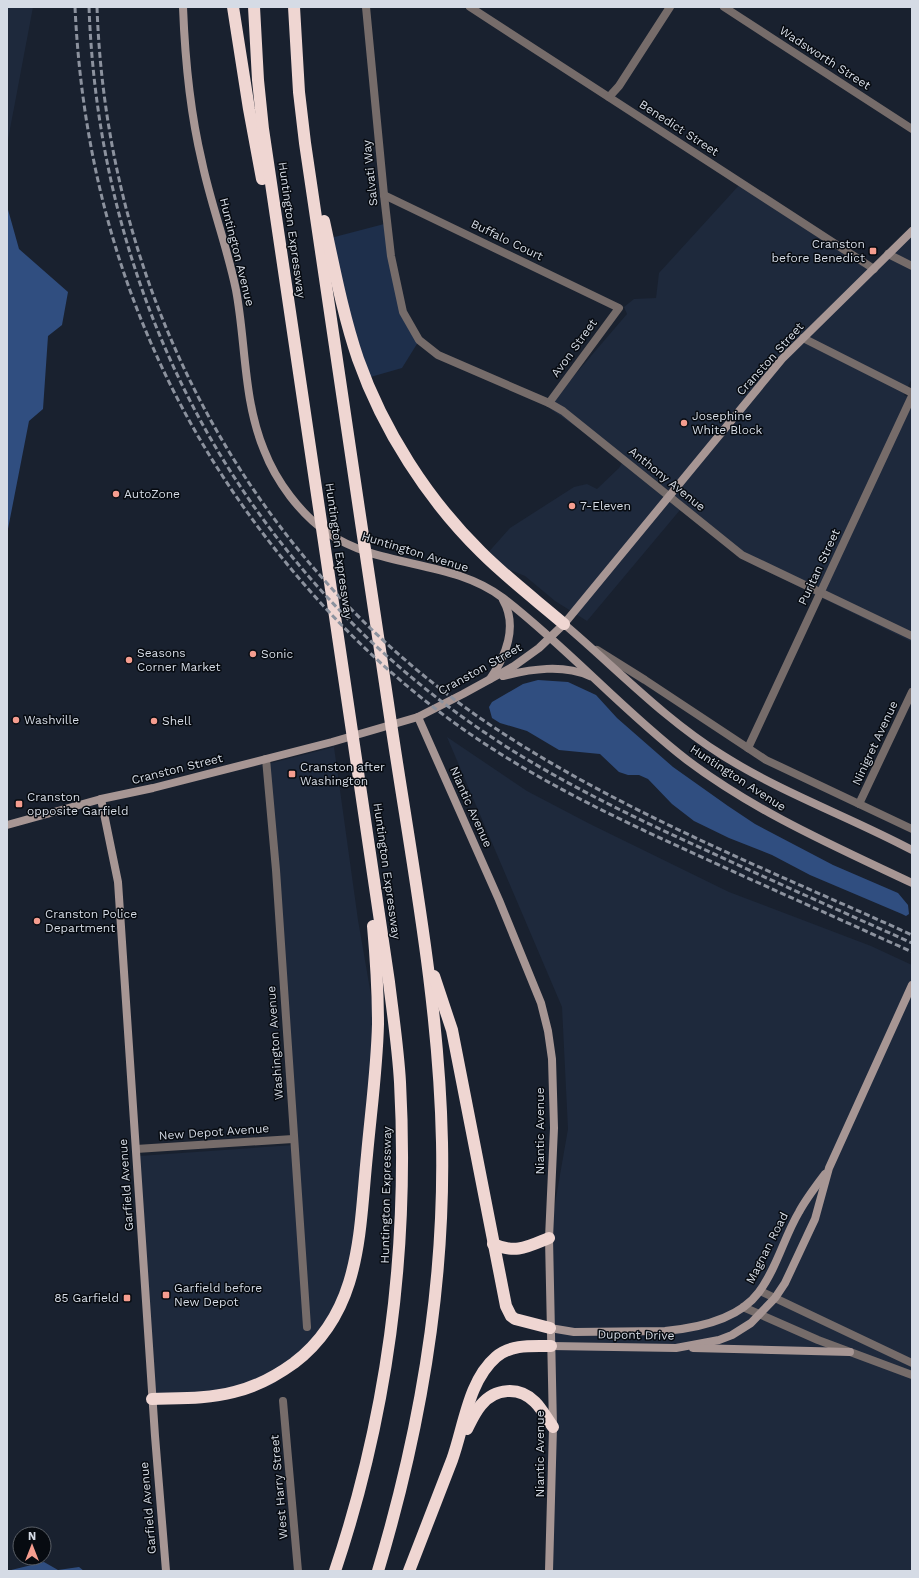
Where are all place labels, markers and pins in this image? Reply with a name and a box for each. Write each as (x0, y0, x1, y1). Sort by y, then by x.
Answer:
place label: Cranston before Benedict (772, 237, 865, 265)
marker: Cranston before Benedict (868, 246, 878, 256)
place label: Josephine White Block (692, 409, 763, 437)
marker: Josephine White Block (679, 418, 689, 428)
place label: AutoZone (124, 487, 180, 501)
marker: AutoZone (111, 489, 121, 499)
place label: 7-Eleven (580, 499, 631, 513)
marker: 7-Eleven (567, 501, 577, 511)
place label: Seasons Corner Market (137, 646, 221, 674)
place label: Sonic (261, 647, 294, 661)
marker: Sonic (248, 649, 258, 659)
marker: Seasons Corner Market (124, 655, 134, 665)
place label: Washville (24, 713, 79, 727)
place label: Shell (162, 714, 192, 728)
marker: Washville (11, 715, 21, 725)
marker: Shell (149, 716, 159, 726)
place label: Cranston after Washington (300, 760, 385, 788)
marker: Cranston after Washington (287, 769, 297, 779)
place label: Cranston opposite Garfield (27, 790, 128, 818)
marker: Cranston opposite Garfield (14, 799, 24, 809)
place label: Cranston Police Department (45, 907, 137, 935)
marker: Cranston Police Department (32, 916, 42, 926)
place label: Garfield before New Depot (174, 1281, 262, 1309)
marker: Garfield before New Depot (161, 1290, 171, 1300)
place label: 85 Garfield (54, 1291, 119, 1305)
marker: 85 Garfield (122, 1293, 132, 1303)

